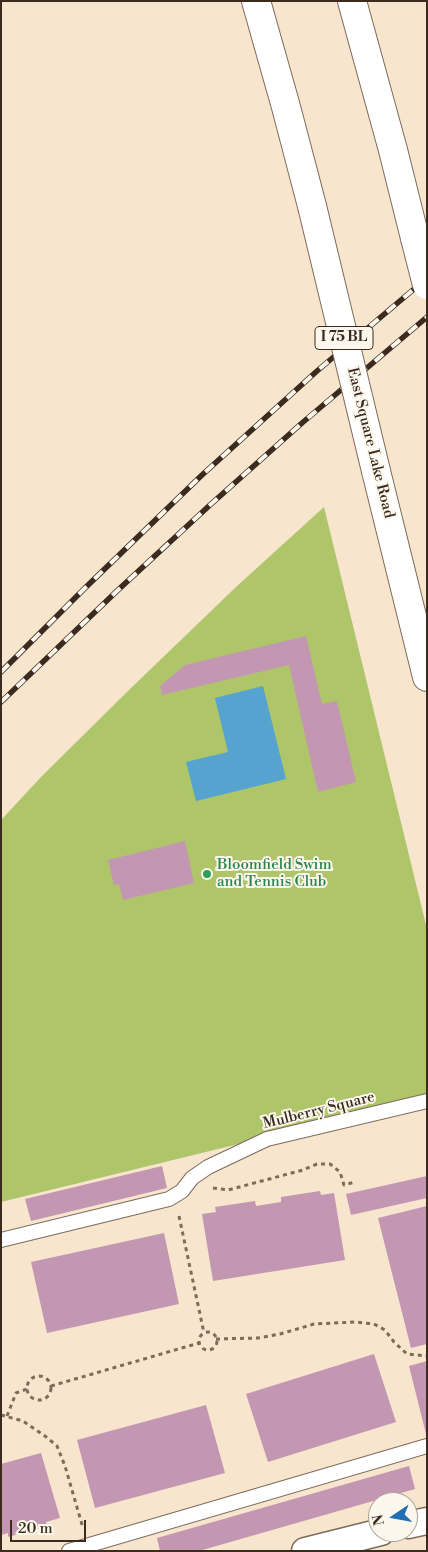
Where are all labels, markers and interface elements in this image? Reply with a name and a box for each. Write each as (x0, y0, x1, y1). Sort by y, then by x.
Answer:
road number: I 75 BL (315, 326, 373, 349)
street label: East Square Lake Road (343, 366, 397, 520)
place label: Bloomfield Swim and Tennis Club (217, 856, 332, 891)
marker: Bloomfield Swim and Tennis Club (201, 868, 213, 880)
street label: Mulberry Square (261, 1088, 377, 1134)
north arrow (368, 1492, 418, 1542)
scale bar (12, 1510, 89, 1542)
text: N (369, 1513, 389, 1527)
text: 20 m (18, 1519, 53, 1538)

